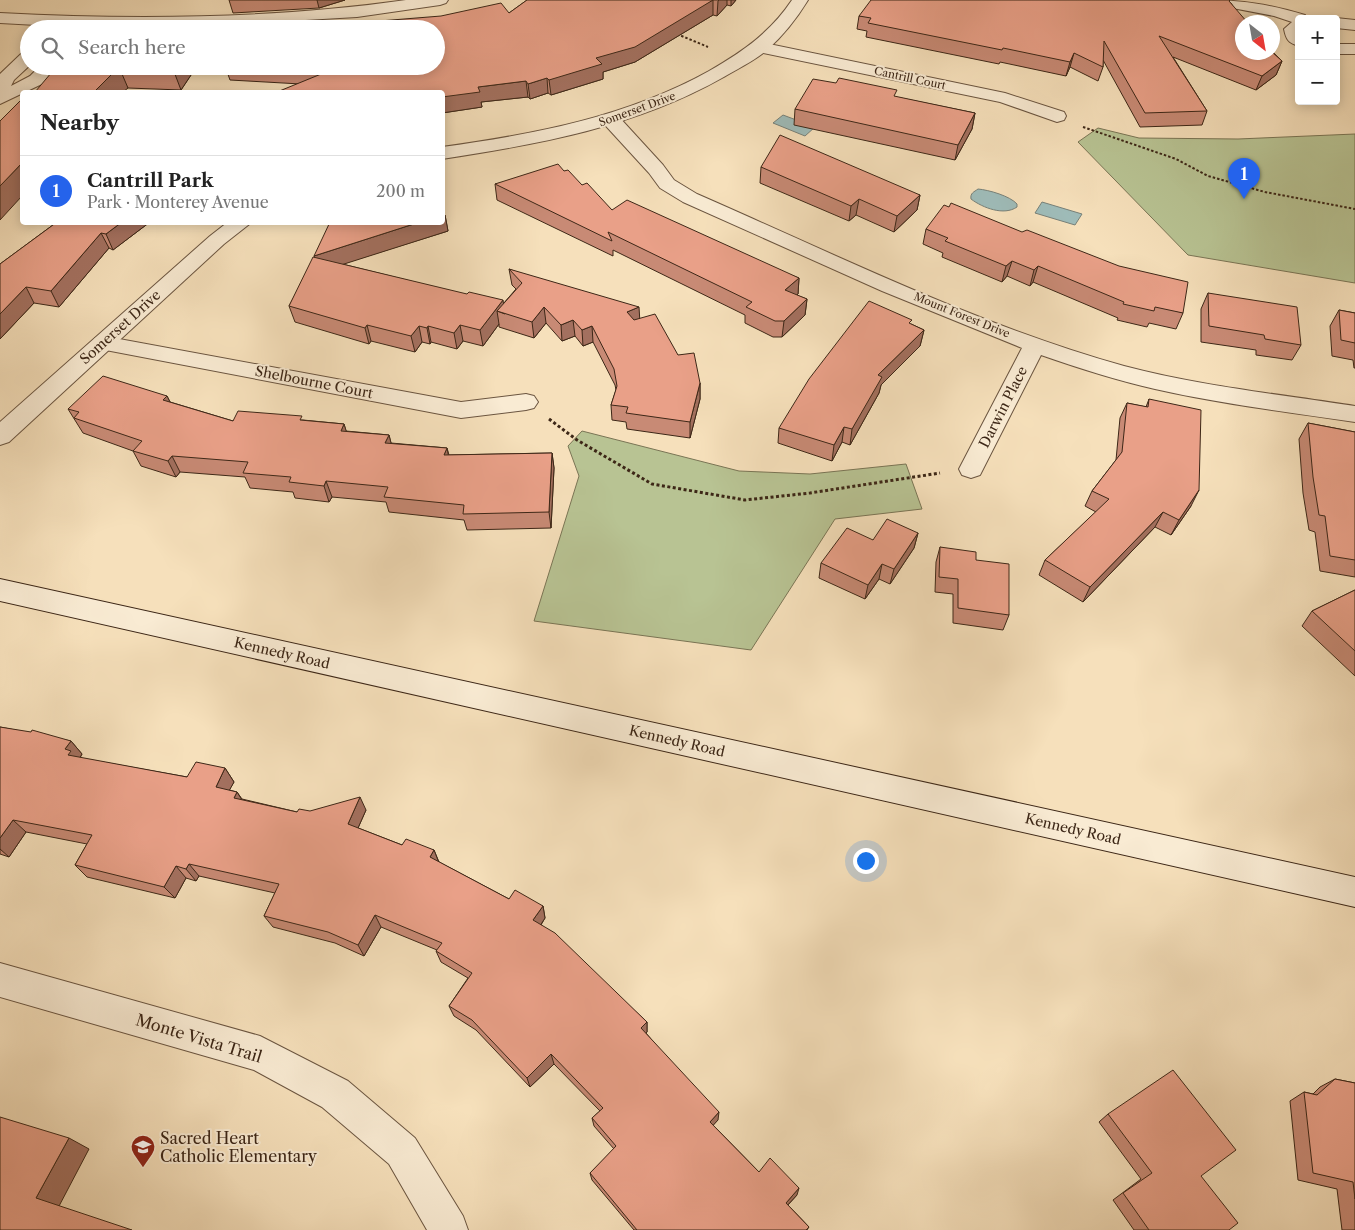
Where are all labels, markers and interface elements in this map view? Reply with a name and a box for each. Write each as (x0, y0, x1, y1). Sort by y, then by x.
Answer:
north arrow (1235, 15, 1280, 60)
map controls (1295, 15, 1340, 105)
button: + (1295, 15, 1340, 60)
search box (20, 20, 445, 75)
icon: search (38, 34, 66, 62)
text: Search here (78, 36, 186, 59)
button: − (1295, 60, 1340, 105)
street label: Cantrill Court (873, 64, 947, 92)
street label: Somerset Drive (597, 89, 677, 129)
text: Nearby (40, 110, 119, 135)
pin: 1 (1228, 158, 1260, 199)
text: Cantrill Park (87, 169, 214, 192)
text: 1 (52, 181, 60, 201)
text: 200 m (376, 181, 425, 201)
text: Park · Monterey Avenue (87, 192, 269, 212)
street label: Somerset Drive (76, 286, 164, 368)
street label: Mount Forest Drive (912, 289, 1012, 341)
street label: Shelbourne Court (253, 362, 375, 402)
street label: Darwin Place (975, 363, 1031, 451)
street label: Kennedy Road (232, 633, 332, 673)
street label: Kennedy Road (627, 721, 727, 761)
street label: Kennedy Road (1023, 809, 1123, 849)
your location (853, 848, 879, 874)
street label: Monte Vista Trail (134, 1009, 265, 1067)
place label: Sacred Heart Catholic Elementary (160, 1128, 318, 1166)
school or university icon: Sacred Heart Catholic Elementary (130, 1134, 156, 1168)

